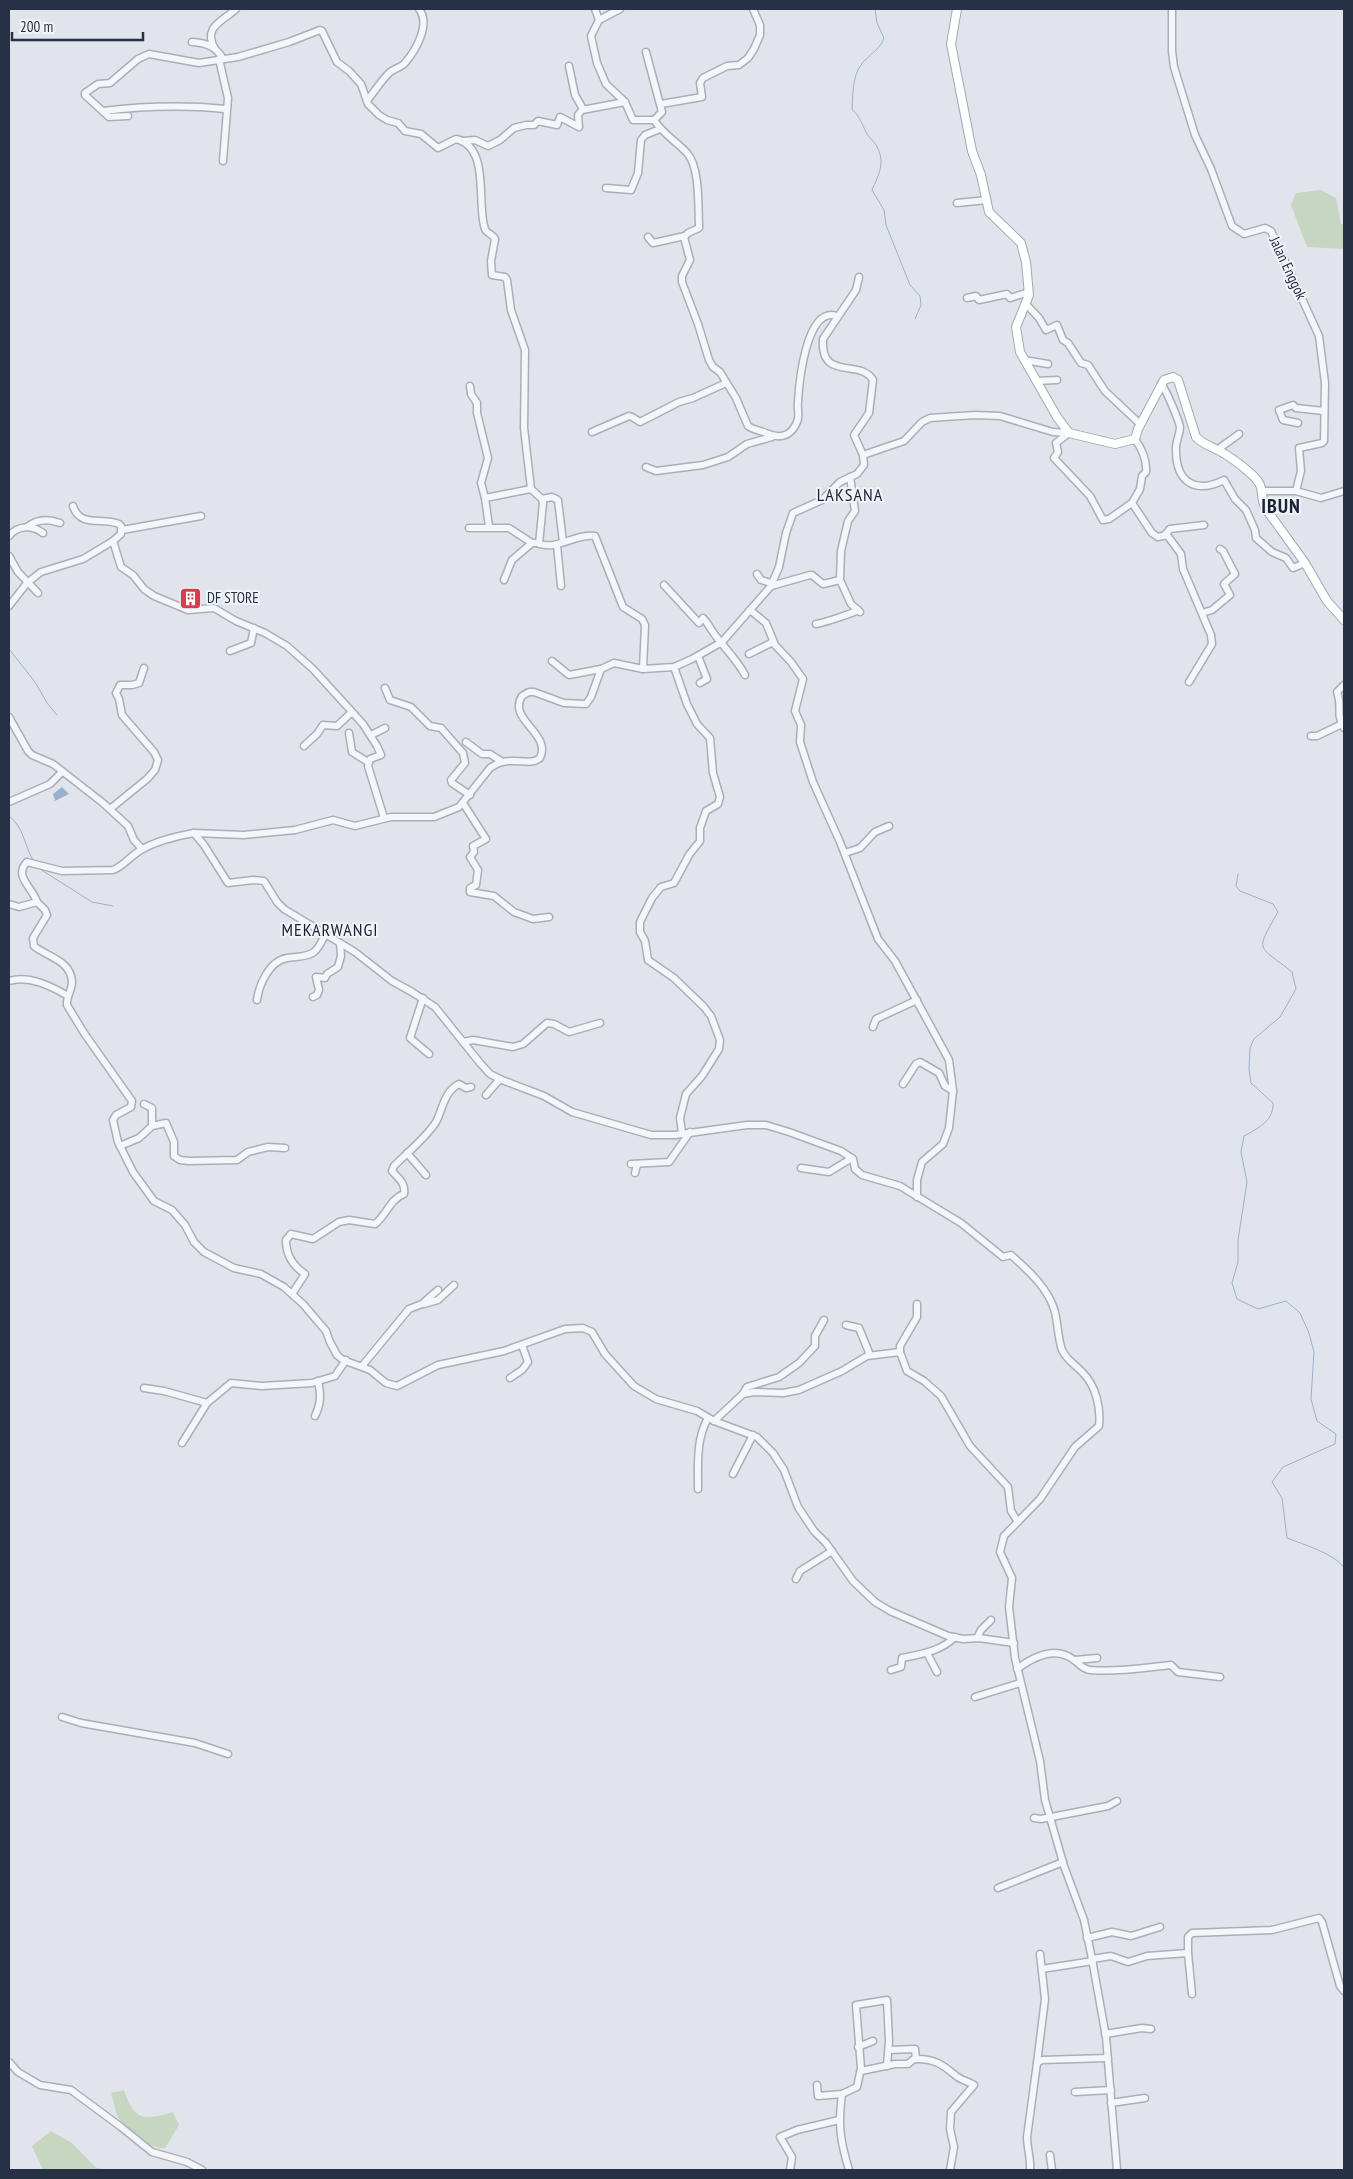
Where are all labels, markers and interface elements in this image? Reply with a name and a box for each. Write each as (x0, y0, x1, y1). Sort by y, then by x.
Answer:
scale bar (12, 10, 144, 42)
text: 200 m (20, 17, 53, 36)
street label: Jalan Enggok (1265, 232, 1311, 302)
district label: LAKSANA (817, 483, 883, 506)
district label: IBUN (1261, 493, 1301, 519)
building icon: DF STORE (179, 586, 203, 610)
place label: DF STORE (207, 588, 259, 607)
district label: MEKARWANGI (281, 918, 379, 941)

